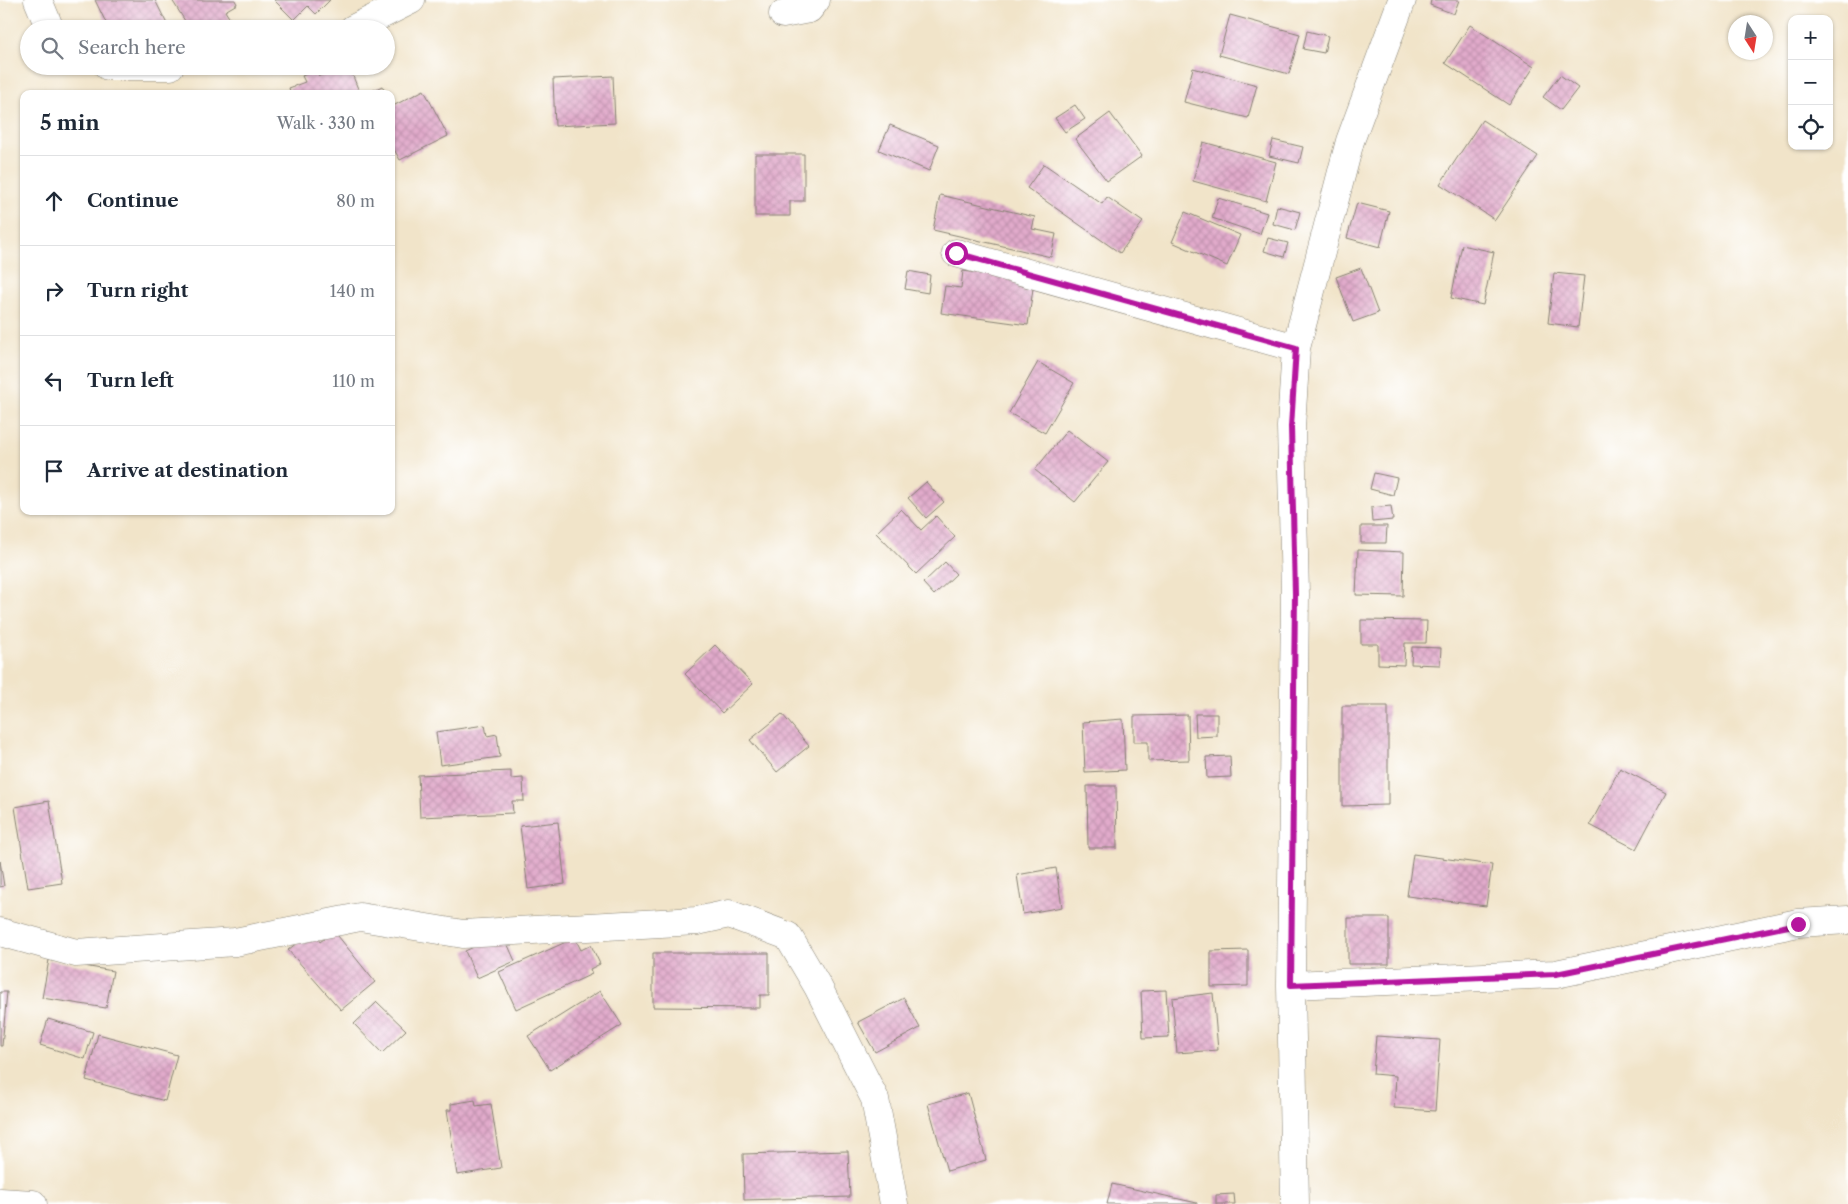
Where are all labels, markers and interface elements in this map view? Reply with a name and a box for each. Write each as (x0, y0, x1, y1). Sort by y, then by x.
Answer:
north arrow (1728, 15, 1773, 60)
map controls (1788, 15, 1833, 150)
button: + (1788, 15, 1833, 60)
search box (20, 20, 395, 75)
icon: search (38, 34, 66, 62)
text: Search here (78, 36, 186, 59)
button: − (1788, 60, 1833, 105)
button: locate (1788, 105, 1833, 150)
text: 5 min (40, 110, 100, 135)
text: Walk · 330 m (277, 113, 375, 133)
icon: ahead (40, 187, 68, 215)
text: Continue (87, 189, 179, 212)
text: 80 m (336, 191, 375, 211)
route start (945, 242, 968, 265)
icon: right (40, 277, 68, 305)
text: Turn right (87, 279, 188, 302)
text: 140 m (330, 281, 375, 301)
icon: left (40, 367, 68, 395)
text: Turn left (87, 369, 174, 392)
text: 110 m (332, 371, 375, 391)
icon: arrive (40, 457, 68, 485)
text: Arrive at destination (87, 459, 288, 482)
route end (1787, 913, 1810, 936)

